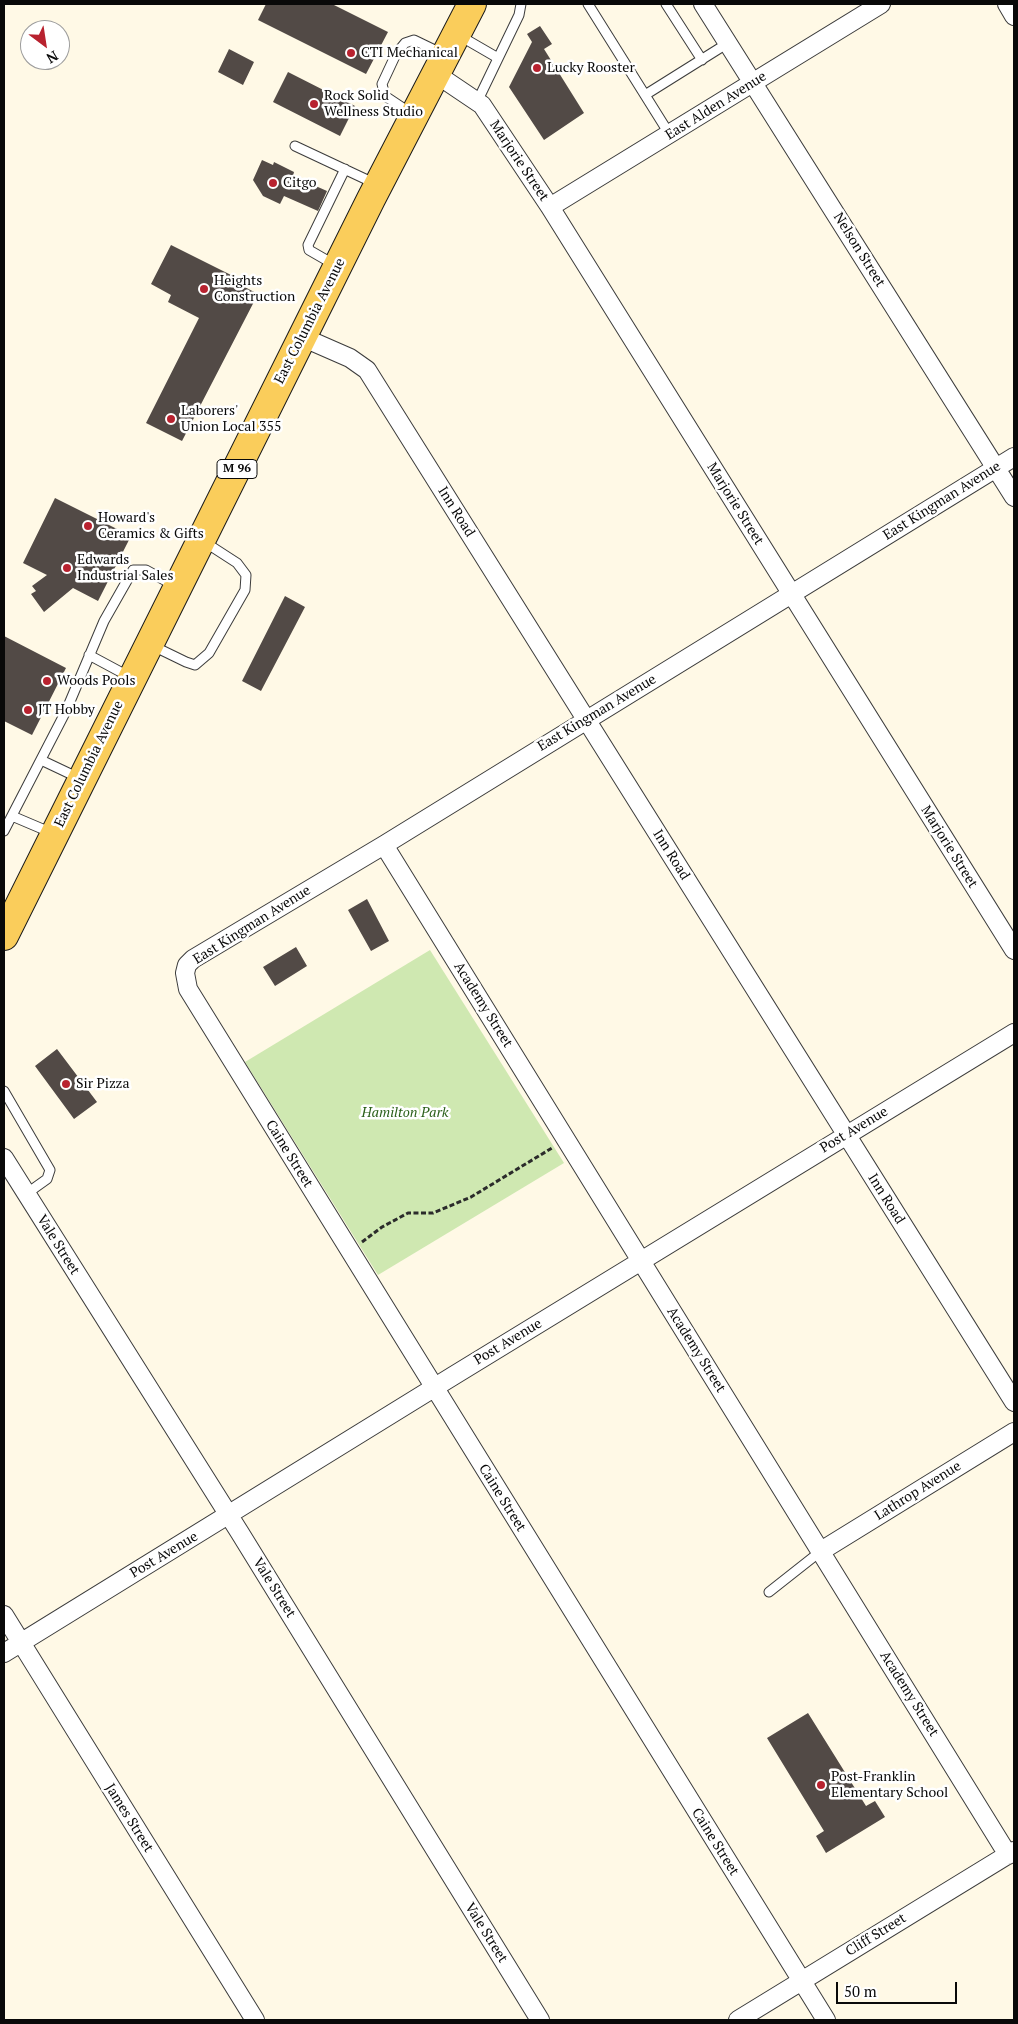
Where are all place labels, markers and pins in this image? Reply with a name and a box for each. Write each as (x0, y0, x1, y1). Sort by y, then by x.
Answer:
place label: CTI Mechanical (361, 45, 458, 61)
marker: CTI Mechanical (345, 47, 357, 59)
place label: Lucky Rooster (547, 60, 635, 76)
marker: Lucky Rooster (531, 62, 543, 74)
place label: Rock Solid Wellness Studio (324, 88, 423, 120)
marker: Rock Solid Wellness Studio (308, 98, 320, 110)
place label: Citgo (283, 175, 317, 191)
marker: Citgo (267, 177, 279, 189)
place label: Heights Construction (214, 273, 295, 306)
marker: Heights Construction (198, 283, 210, 295)
place label: Laborers' Union Local 355 (181, 403, 281, 436)
marker: Laborers' Union Local 355 (165, 413, 177, 425)
place label: Howard's Ceramics & Gifts (98, 510, 204, 542)
marker: Howard's Ceramics & Gifts (82, 520, 94, 532)
place label: Edwards Industrial Sales (77, 552, 173, 584)
marker: Edwards Industrial Sales (61, 562, 73, 574)
place label: Woods Pools (57, 673, 136, 689)
marker: Woods Pools (41, 675, 53, 687)
place label: JT Hobby (38, 702, 95, 718)
marker: JT Hobby (22, 704, 34, 716)
place label: Sir Pizza (76, 1076, 129, 1092)
marker: Sir Pizza (60, 1078, 72, 1090)
place label: Post-Franklin Elementary School (831, 1769, 948, 1801)
marker: Post-Franklin Elementary School (815, 1779, 827, 1791)

